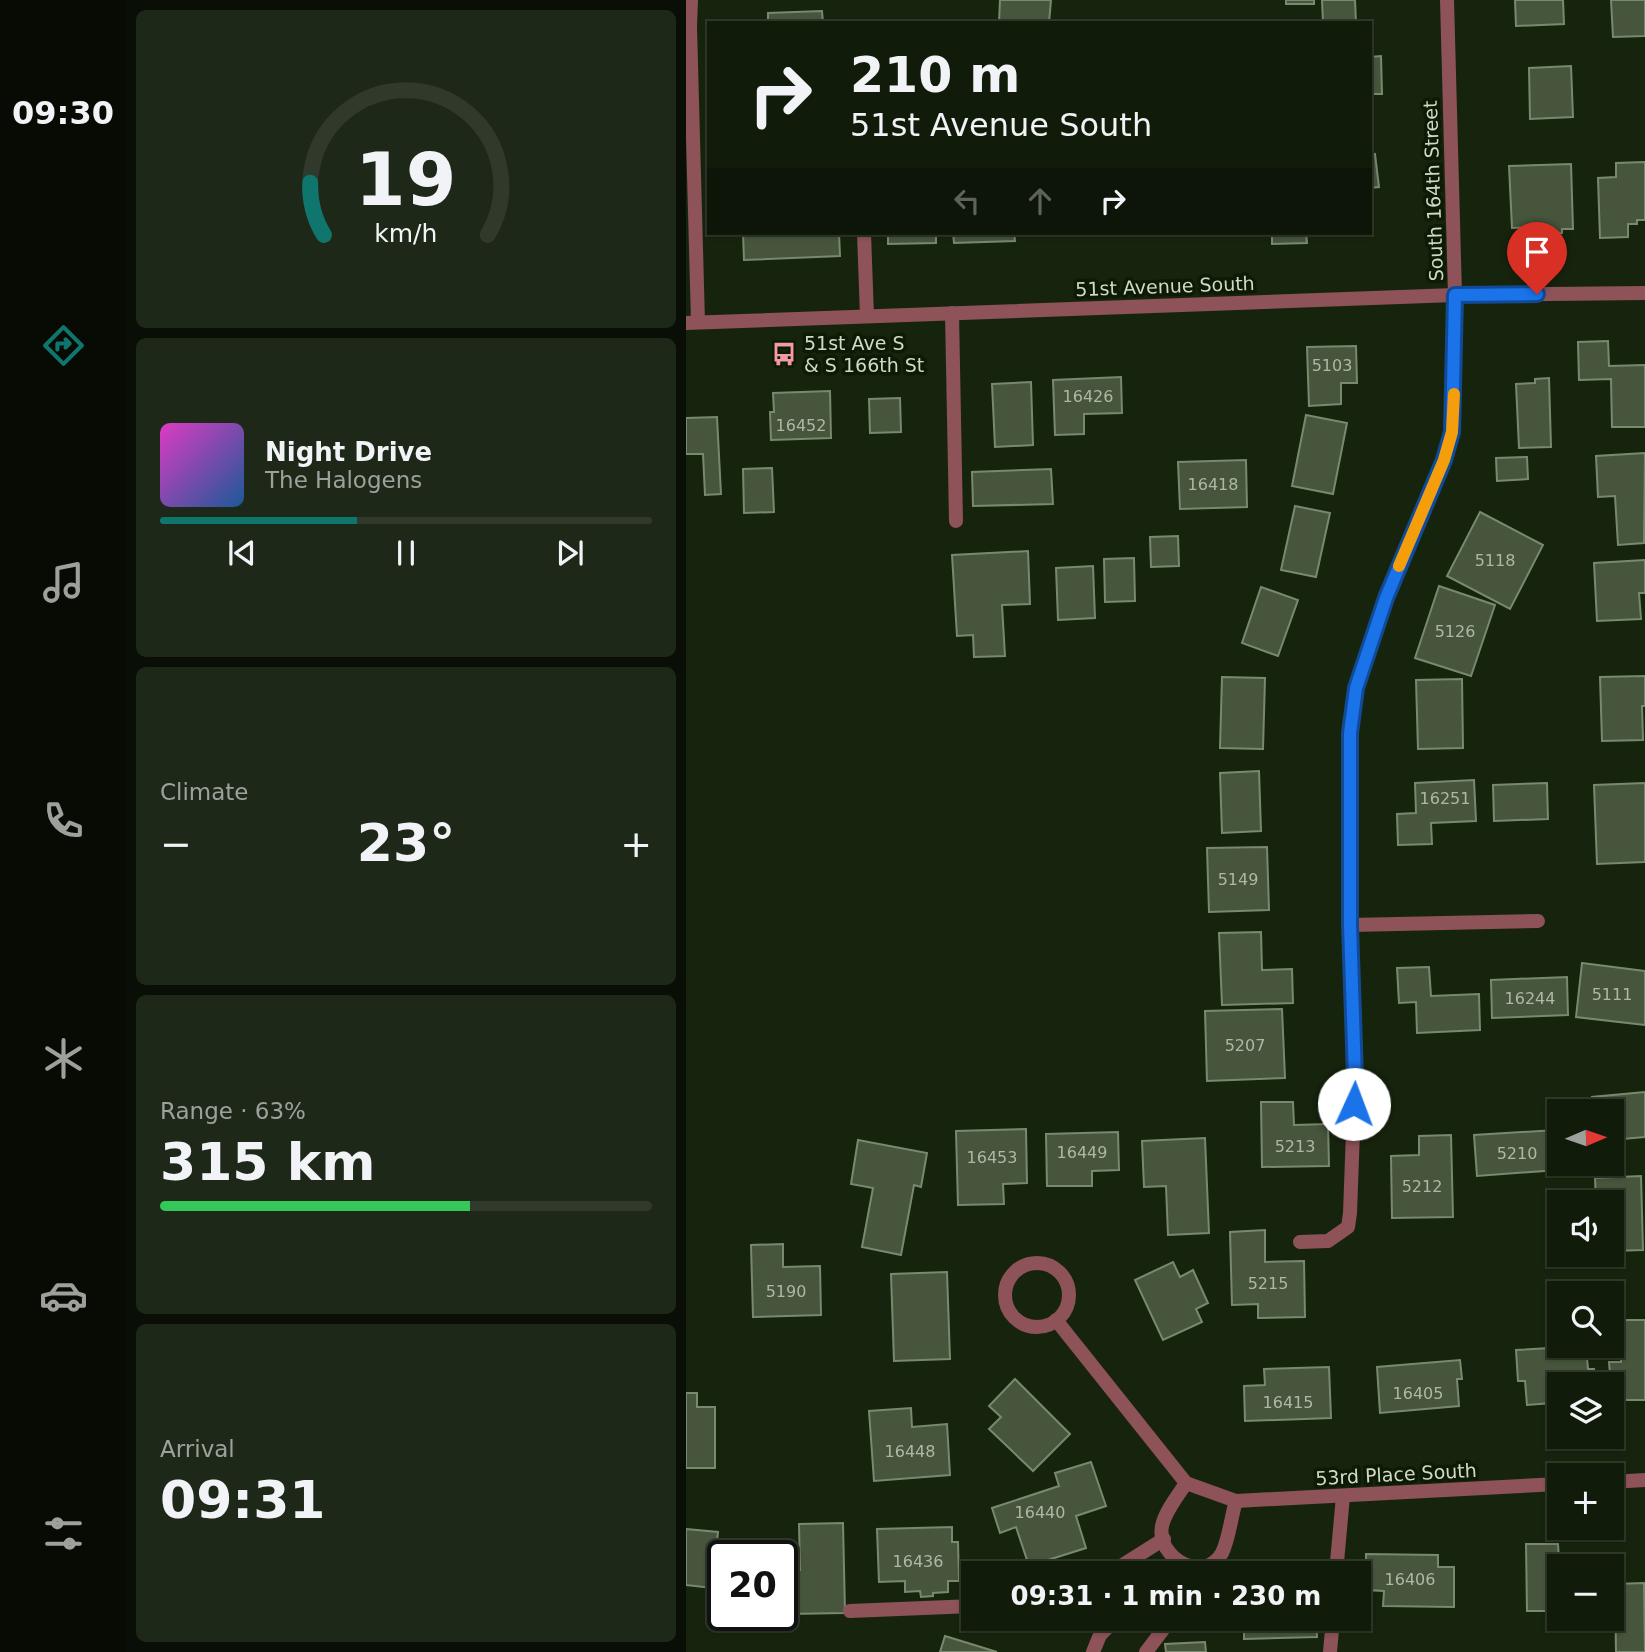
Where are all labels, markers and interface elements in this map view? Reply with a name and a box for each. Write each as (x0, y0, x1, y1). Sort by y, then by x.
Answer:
text: 210 m (850, 47, 1020, 104)
icon: right (735, 49, 826, 140)
text: 09:30 (12, 94, 114, 132)
street label: South 164th Street (1419, 100, 1447, 282)
text: 51st Avenue South (850, 106, 1152, 144)
text: 19 (355, 138, 457, 223)
icon: left (948, 182, 986, 220)
icon: ahead (1021, 182, 1059, 220)
icon: right (1094, 182, 1132, 220)
text: km/h (374, 219, 438, 248)
pin (1507, 222, 1567, 294)
icon: arrive (1518, 233, 1556, 271)
street label: 51st Avenue South (1075, 272, 1255, 300)
icon: directions (39, 321, 88, 370)
place label: 51st Ave S & S 166th St (804, 332, 924, 376)
bus stop icon: 51st Ave S & S 166th St (770, 340, 798, 368)
house number: 5103 (1312, 356, 1352, 375)
house number: 16426 (1063, 387, 1113, 406)
house number: 16452 (776, 416, 826, 435)
text: Night Drive (265, 437, 432, 467)
text: The Halogens (265, 467, 422, 493)
house number: 16418 (1188, 475, 1238, 494)
icon: previous (223, 534, 261, 572)
icon: pause (387, 534, 425, 572)
icon: next (551, 534, 589, 572)
house number: 5118 (1475, 551, 1515, 570)
icon: music (39, 558, 88, 607)
house number: 5126 (1435, 622, 1475, 641)
text: Climate (160, 779, 249, 805)
house number: 16251 (1420, 789, 1470, 808)
icon: phone (39, 796, 88, 845)
text: 23° (357, 813, 455, 873)
text: − (160, 822, 192, 866)
text: + (620, 822, 652, 866)
house number: 5149 (1218, 870, 1258, 889)
house number: 5111 (1592, 985, 1632, 1004)
house number: 16244 (1505, 989, 1555, 1008)
icon: climate (39, 1034, 88, 1083)
house number: 5207 (1225, 1036, 1265, 1055)
position arrow (1317, 1067, 1391, 1141)
text: Range · 63% (160, 1098, 306, 1124)
north arrow (1547, 1099, 1624, 1176)
map controls (1547, 1099, 1624, 1631)
text: 315 km (160, 1132, 375, 1192)
house number: 5213 (1275, 1137, 1315, 1156)
house number: 16449 (1057, 1143, 1107, 1162)
house number: 5210 (1497, 1144, 1537, 1163)
house number: 16453 (967, 1148, 1017, 1167)
house number: 5212 (1402, 1177, 1442, 1196)
button: sound (1547, 1190, 1624, 1267)
icon: car (39, 1271, 88, 1320)
house number: 5215 (1248, 1274, 1288, 1293)
button: search (1547, 1281, 1624, 1358)
house number: 5190 (766, 1282, 806, 1301)
button: layers (1547, 1372, 1624, 1449)
house number: 16405 (1393, 1384, 1443, 1403)
house number: 16415 (1263, 1393, 1313, 1412)
text: Arrival (160, 1436, 235, 1462)
house number: 16448 (885, 1442, 935, 1461)
street label: 53rd Place South (1315, 1459, 1477, 1489)
button: + (1547, 1463, 1624, 1540)
text: 09:31 (160, 1470, 326, 1530)
house number: 16440 (1015, 1503, 1065, 1522)
icon: filters (39, 1509, 88, 1558)
speed limit sign: 20 (707, 1540, 798, 1631)
house number: 16436 (893, 1552, 943, 1571)
button: − (1547, 1554, 1624, 1631)
house number: 16406 (1385, 1570, 1435, 1589)
text: 09:31 · 1 min · 230 m (1011, 1581, 1321, 1611)

